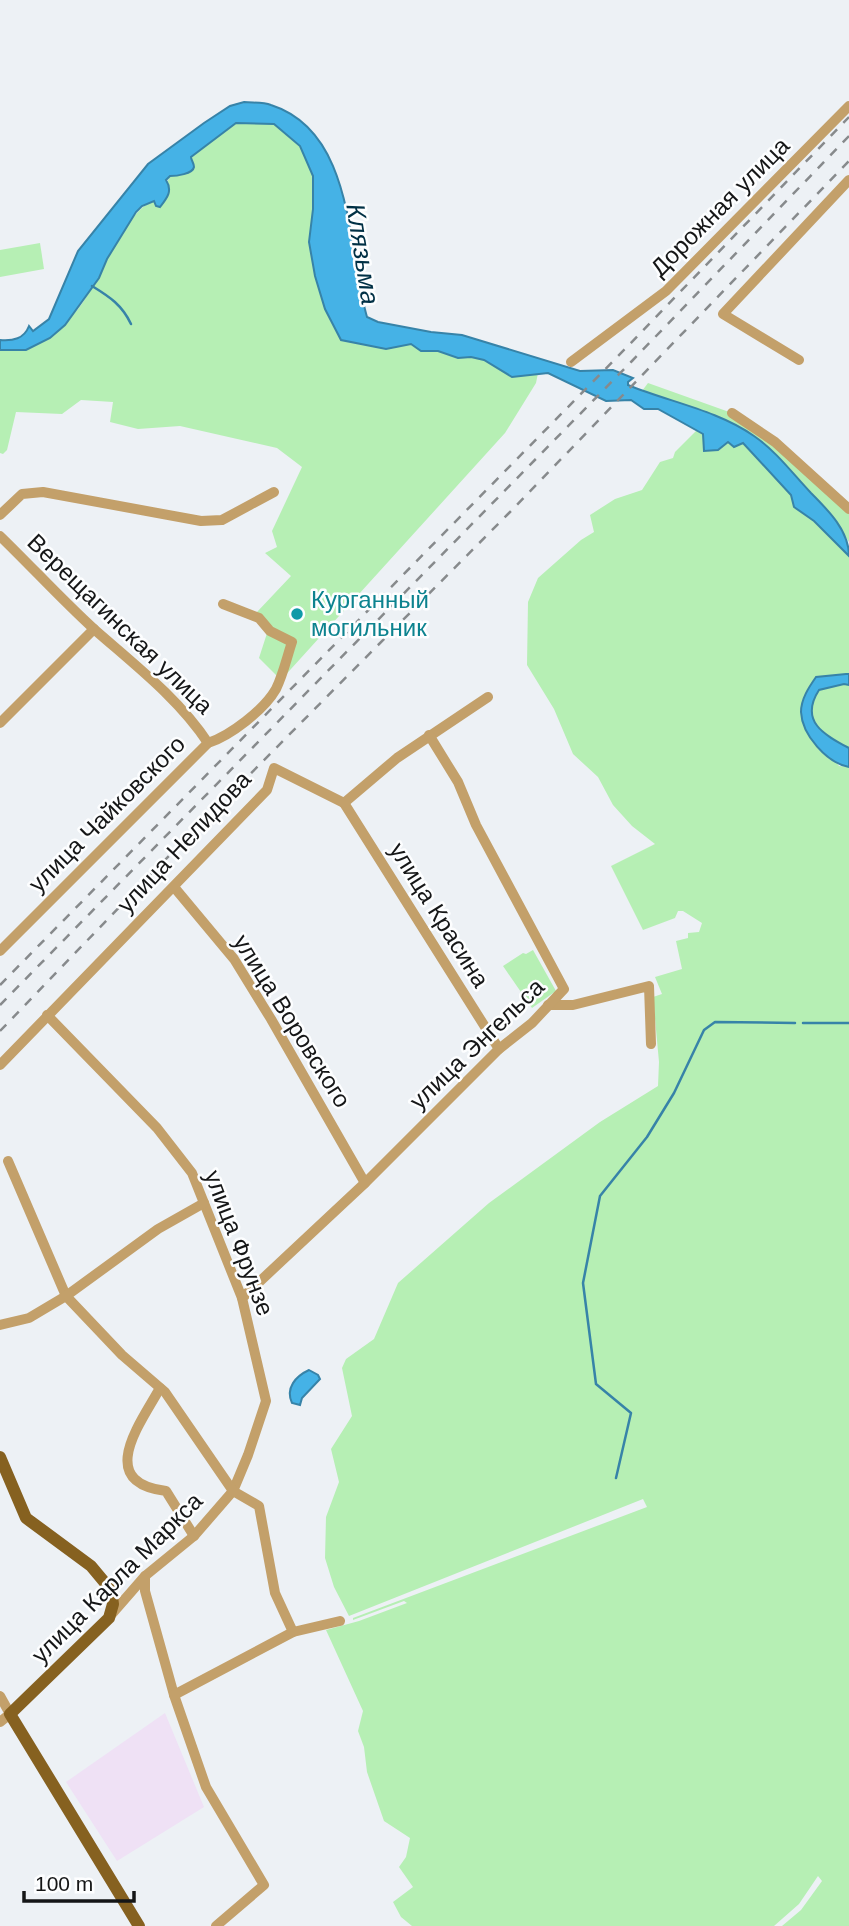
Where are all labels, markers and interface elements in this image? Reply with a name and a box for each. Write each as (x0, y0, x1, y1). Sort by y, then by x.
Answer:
street label: Дорожная улица (645, 131, 795, 281)
water label: Клязьма (340, 201, 386, 307)
street label: Верещагинская улица (22, 528, 219, 719)
place label: Курганный могильник (311, 586, 429, 641)
marker: Курганный могильник (289, 606, 305, 622)
street label: улица Чайковского (23, 730, 190, 897)
street label: улица Нелидова (111, 765, 256, 918)
street label: улица Красина (384, 837, 495, 993)
street label: улица Воровского (228, 929, 357, 1112)
street label: улица Энгельса (404, 972, 550, 1114)
street label: улица Фрунзе (199, 1166, 280, 1319)
street label: улица Карла Маркса (26, 1486, 208, 1668)
scale bar (24, 1860, 135, 1904)
text: 100 m (35, 1872, 93, 1895)

